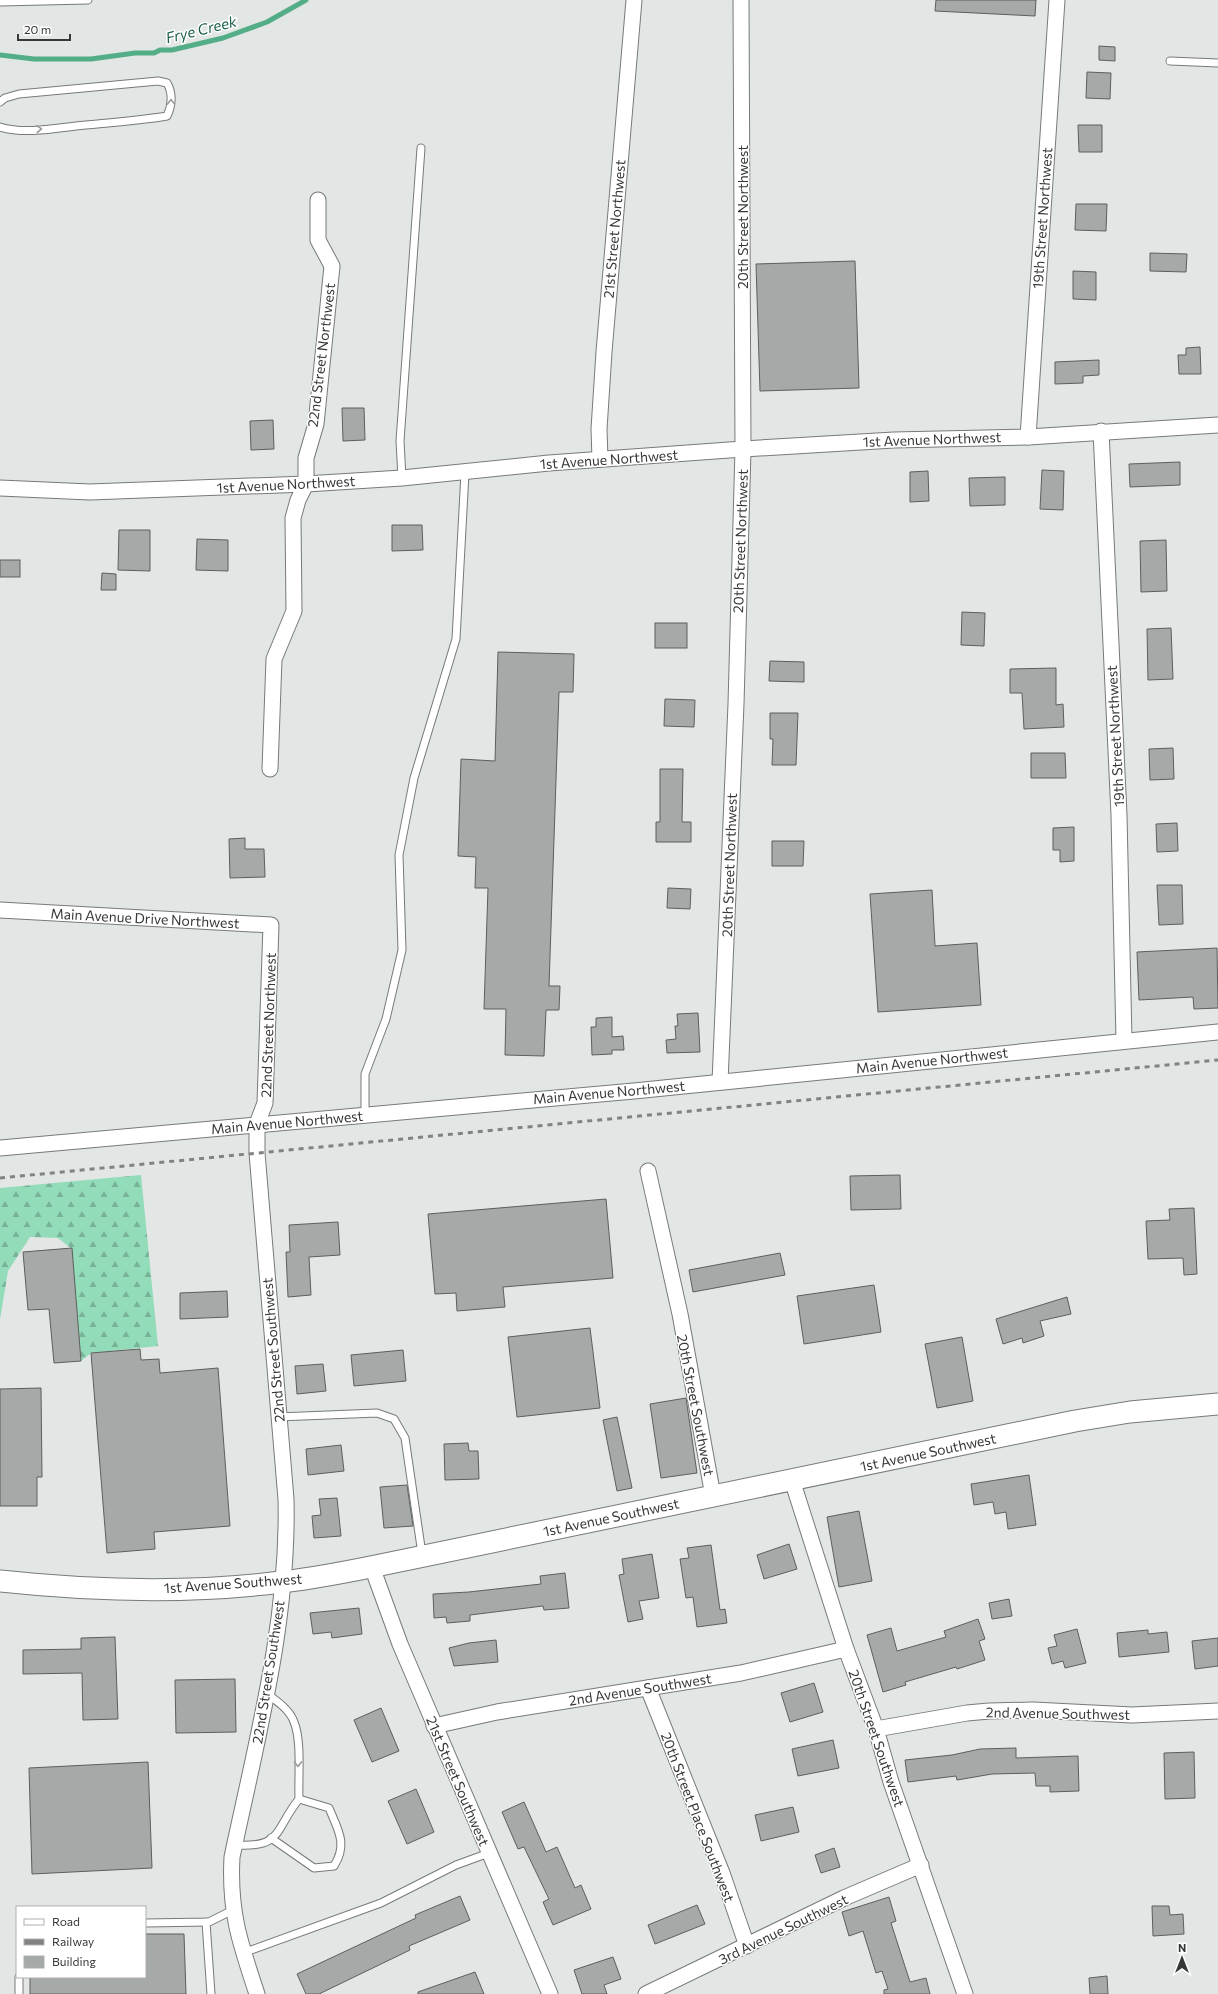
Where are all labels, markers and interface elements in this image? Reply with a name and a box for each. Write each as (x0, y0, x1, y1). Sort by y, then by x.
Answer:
water label: Frye Creek (164, 11, 239, 47)
scale bar (18, 16, 70, 42)
text: 20 m (24, 22, 51, 36)
one-way arrow (166, 99, 175, 105)
one-way arrow (36, 125, 42, 133)
street label: 20th Street Northwest (734, 145, 751, 289)
street label: 19th Street Northwest (1029, 146, 1055, 289)
street label: 21st Street Northwest (599, 159, 629, 299)
street label: 22nd Street Northwest (304, 282, 338, 428)
street label: 1st Avenue Northwest (862, 428, 1002, 450)
street label: 1st Avenue Northwest (539, 446, 679, 472)
street label: 20th Street Northwest (729, 468, 751, 613)
street label: 1st Avenue Northwest (216, 472, 356, 496)
street label: 19th Street Northwest (1103, 665, 1127, 807)
street label: 20th Street Northwest (718, 792, 740, 937)
street label: Main Avenue Drive Northwest (50, 905, 240, 931)
street label: 22nd Street Northwest (257, 952, 279, 1098)
street label: Main Avenue Northwest (855, 1044, 1009, 1076)
street label: Main Avenue Northwest (532, 1077, 686, 1107)
street label: Main Avenue Northwest (210, 1107, 364, 1137)
street label: 22nd Street Southwest (258, 1277, 288, 1423)
street label: 20th Street Southwest (674, 1333, 718, 1478)
street label: 1st Avenue Southwest (858, 1429, 998, 1475)
street label: 1st Avenue Southwest (541, 1494, 681, 1540)
street label: 1st Avenue Southwest (163, 1570, 303, 1596)
street label: 22nd Street Southwest (248, 1599, 288, 1745)
street label: 20th Street Southwest (846, 1667, 909, 1809)
street label: 2nd Avenue Southwest (567, 1669, 713, 1709)
street label: 2nd Avenue Southwest (986, 1703, 1131, 1723)
street label: 21st Street Southwest (423, 1714, 493, 1849)
street label: 20th Street Place Southwest (658, 1730, 738, 1905)
one-way arrow (294, 1761, 302, 1767)
street label: 3rd Avenue Southwest (716, 1890, 851, 1968)
legend (16, 1906, 146, 1978)
text: Road (52, 1914, 80, 1928)
text: Railway (52, 1934, 94, 1948)
north arrow (1162, 1938, 1202, 1978)
text: N (1178, 1941, 1186, 1954)
text: Building (52, 1954, 96, 1968)

